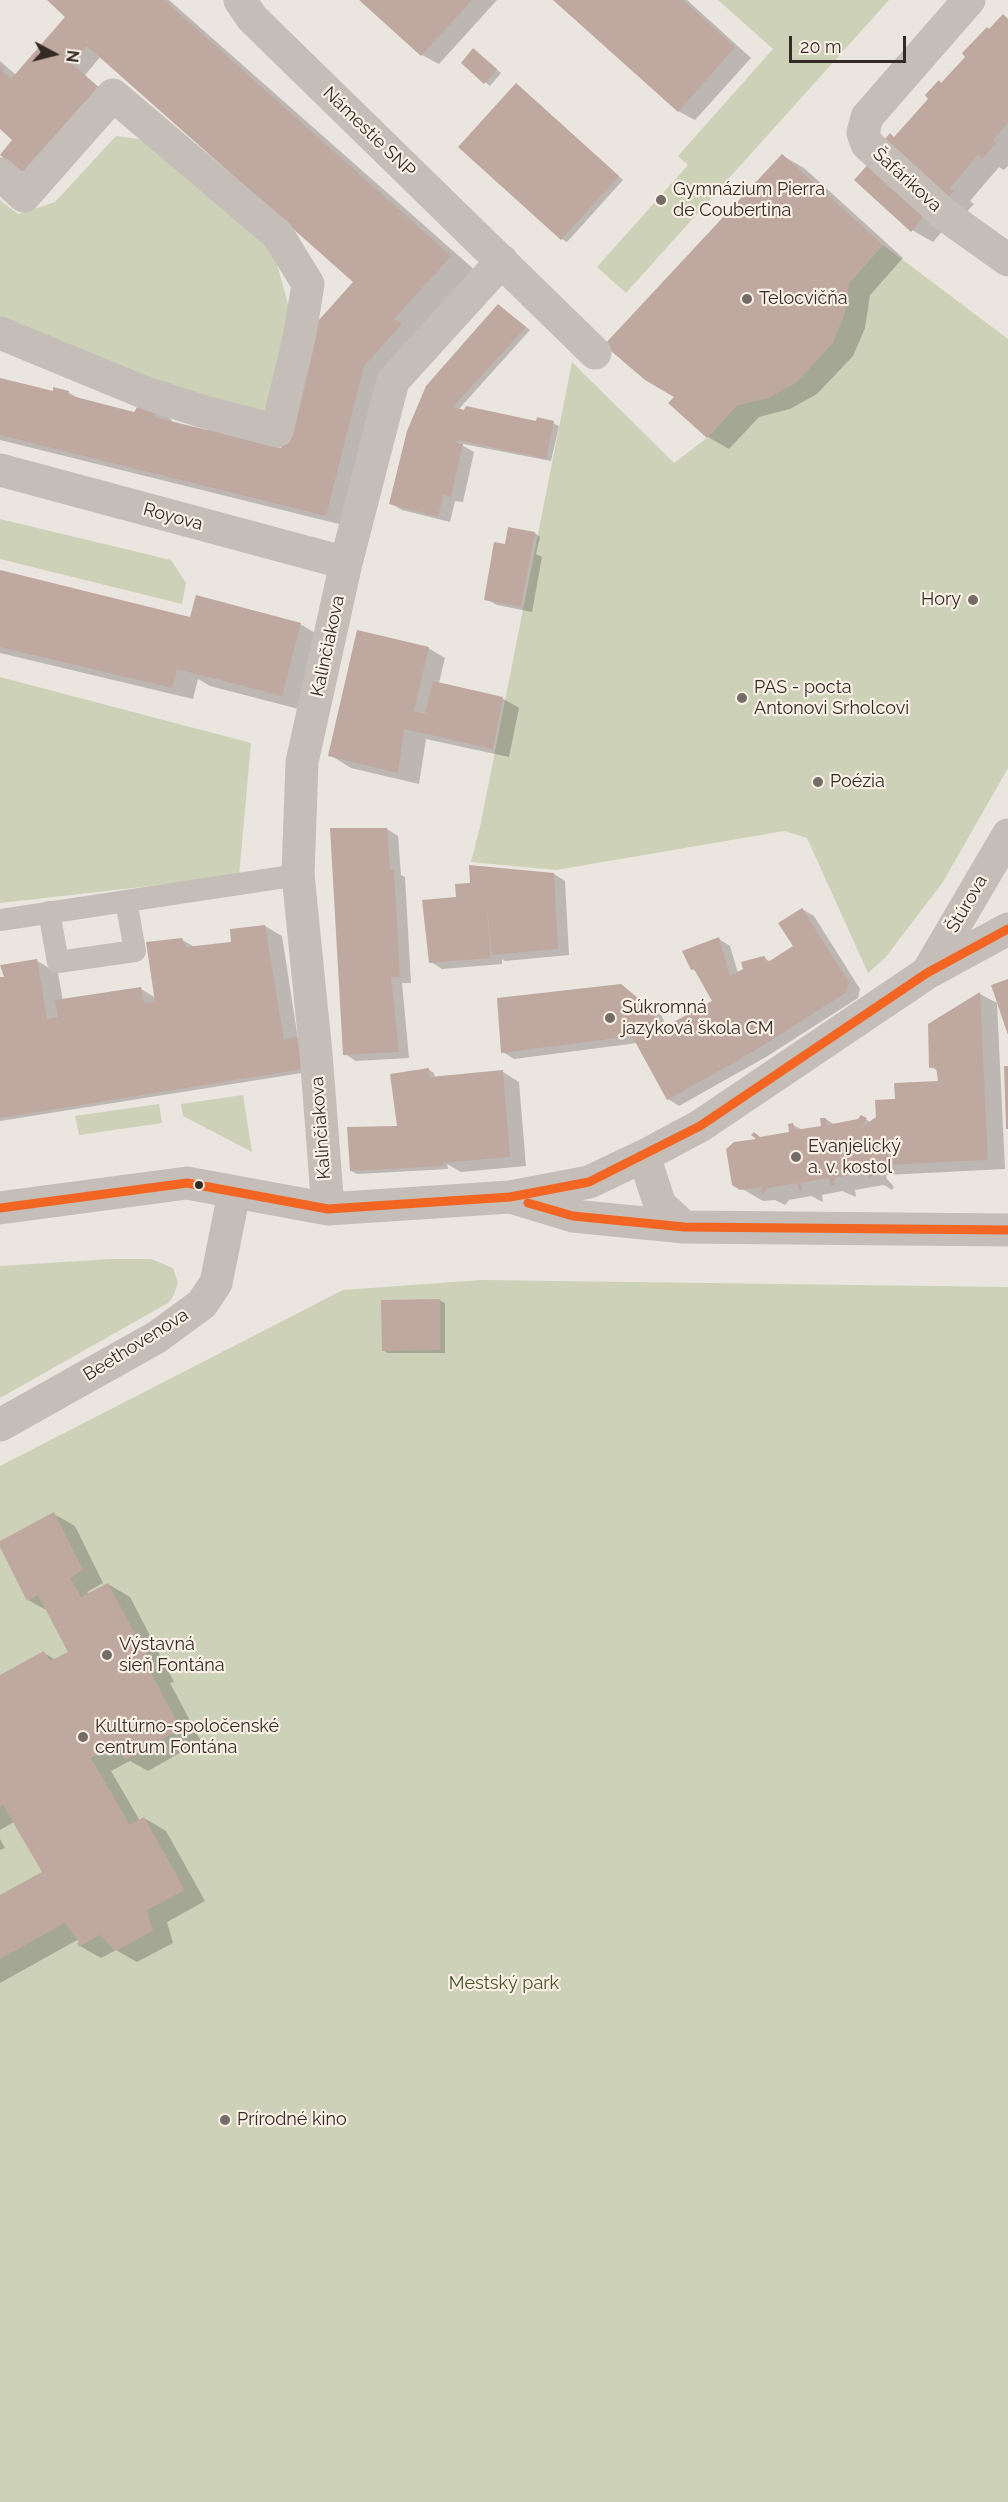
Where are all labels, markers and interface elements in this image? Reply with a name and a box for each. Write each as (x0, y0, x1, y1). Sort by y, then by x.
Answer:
north arrow (24, 24, 84, 84)
scale bar (792, 24, 909, 62)
text: 20 m (800, 36, 842, 57)
text: N (62, 49, 83, 63)
street label: Námestie SNP (318, 82, 420, 182)
street label: Šafárikova (868, 143, 946, 217)
place label: Gymnázium Pierra de Coubertina (673, 179, 825, 222)
marker: Gymnázium Pierra de Coubertina (654, 193, 668, 207)
place label: Telocvičňa (759, 288, 848, 310)
marker: Telocvičňa (740, 292, 754, 306)
street label: Royova (141, 499, 205, 535)
place label: Hory (921, 589, 961, 611)
street label: Kalinčiakova (307, 593, 349, 699)
marker: Hory (966, 593, 980, 607)
place label: PAS - pocta Antonovi Srholcovi (754, 677, 909, 720)
marker: PAS - pocta Antonovi Srholcovi (735, 691, 749, 705)
place label: Poézia (830, 771, 885, 793)
marker: Poézia (811, 775, 825, 789)
street label: Štúrova (942, 871, 992, 937)
place label: Súkromná jazyková škola CM (622, 997, 774, 1040)
marker: Súkromná jazyková škola CM (603, 1011, 617, 1025)
street label: Kalinčiakova (307, 1076, 335, 1180)
place label: Evanjelický a. v. kostol (808, 1136, 901, 1178)
marker: Evanjelický a. v. kostol (789, 1150, 803, 1164)
unlabelled marker (193, 1179, 205, 1191)
street label: Beethovenova (79, 1304, 193, 1386)
place label: Výstavná sieň Fontána (119, 1634, 225, 1676)
marker: Výstavná sieň Fontána (100, 1648, 114, 1662)
place label: Kultúrno-spoločenské centrum Fontána (95, 1716, 279, 1758)
marker: Kultúrno-spoločenské centrum Fontána (76, 1730, 90, 1744)
park label: Mestský park (449, 1973, 559, 1995)
place label: Prírodné kino (237, 2109, 347, 2131)
marker: Prírodné kino (218, 2113, 232, 2127)

